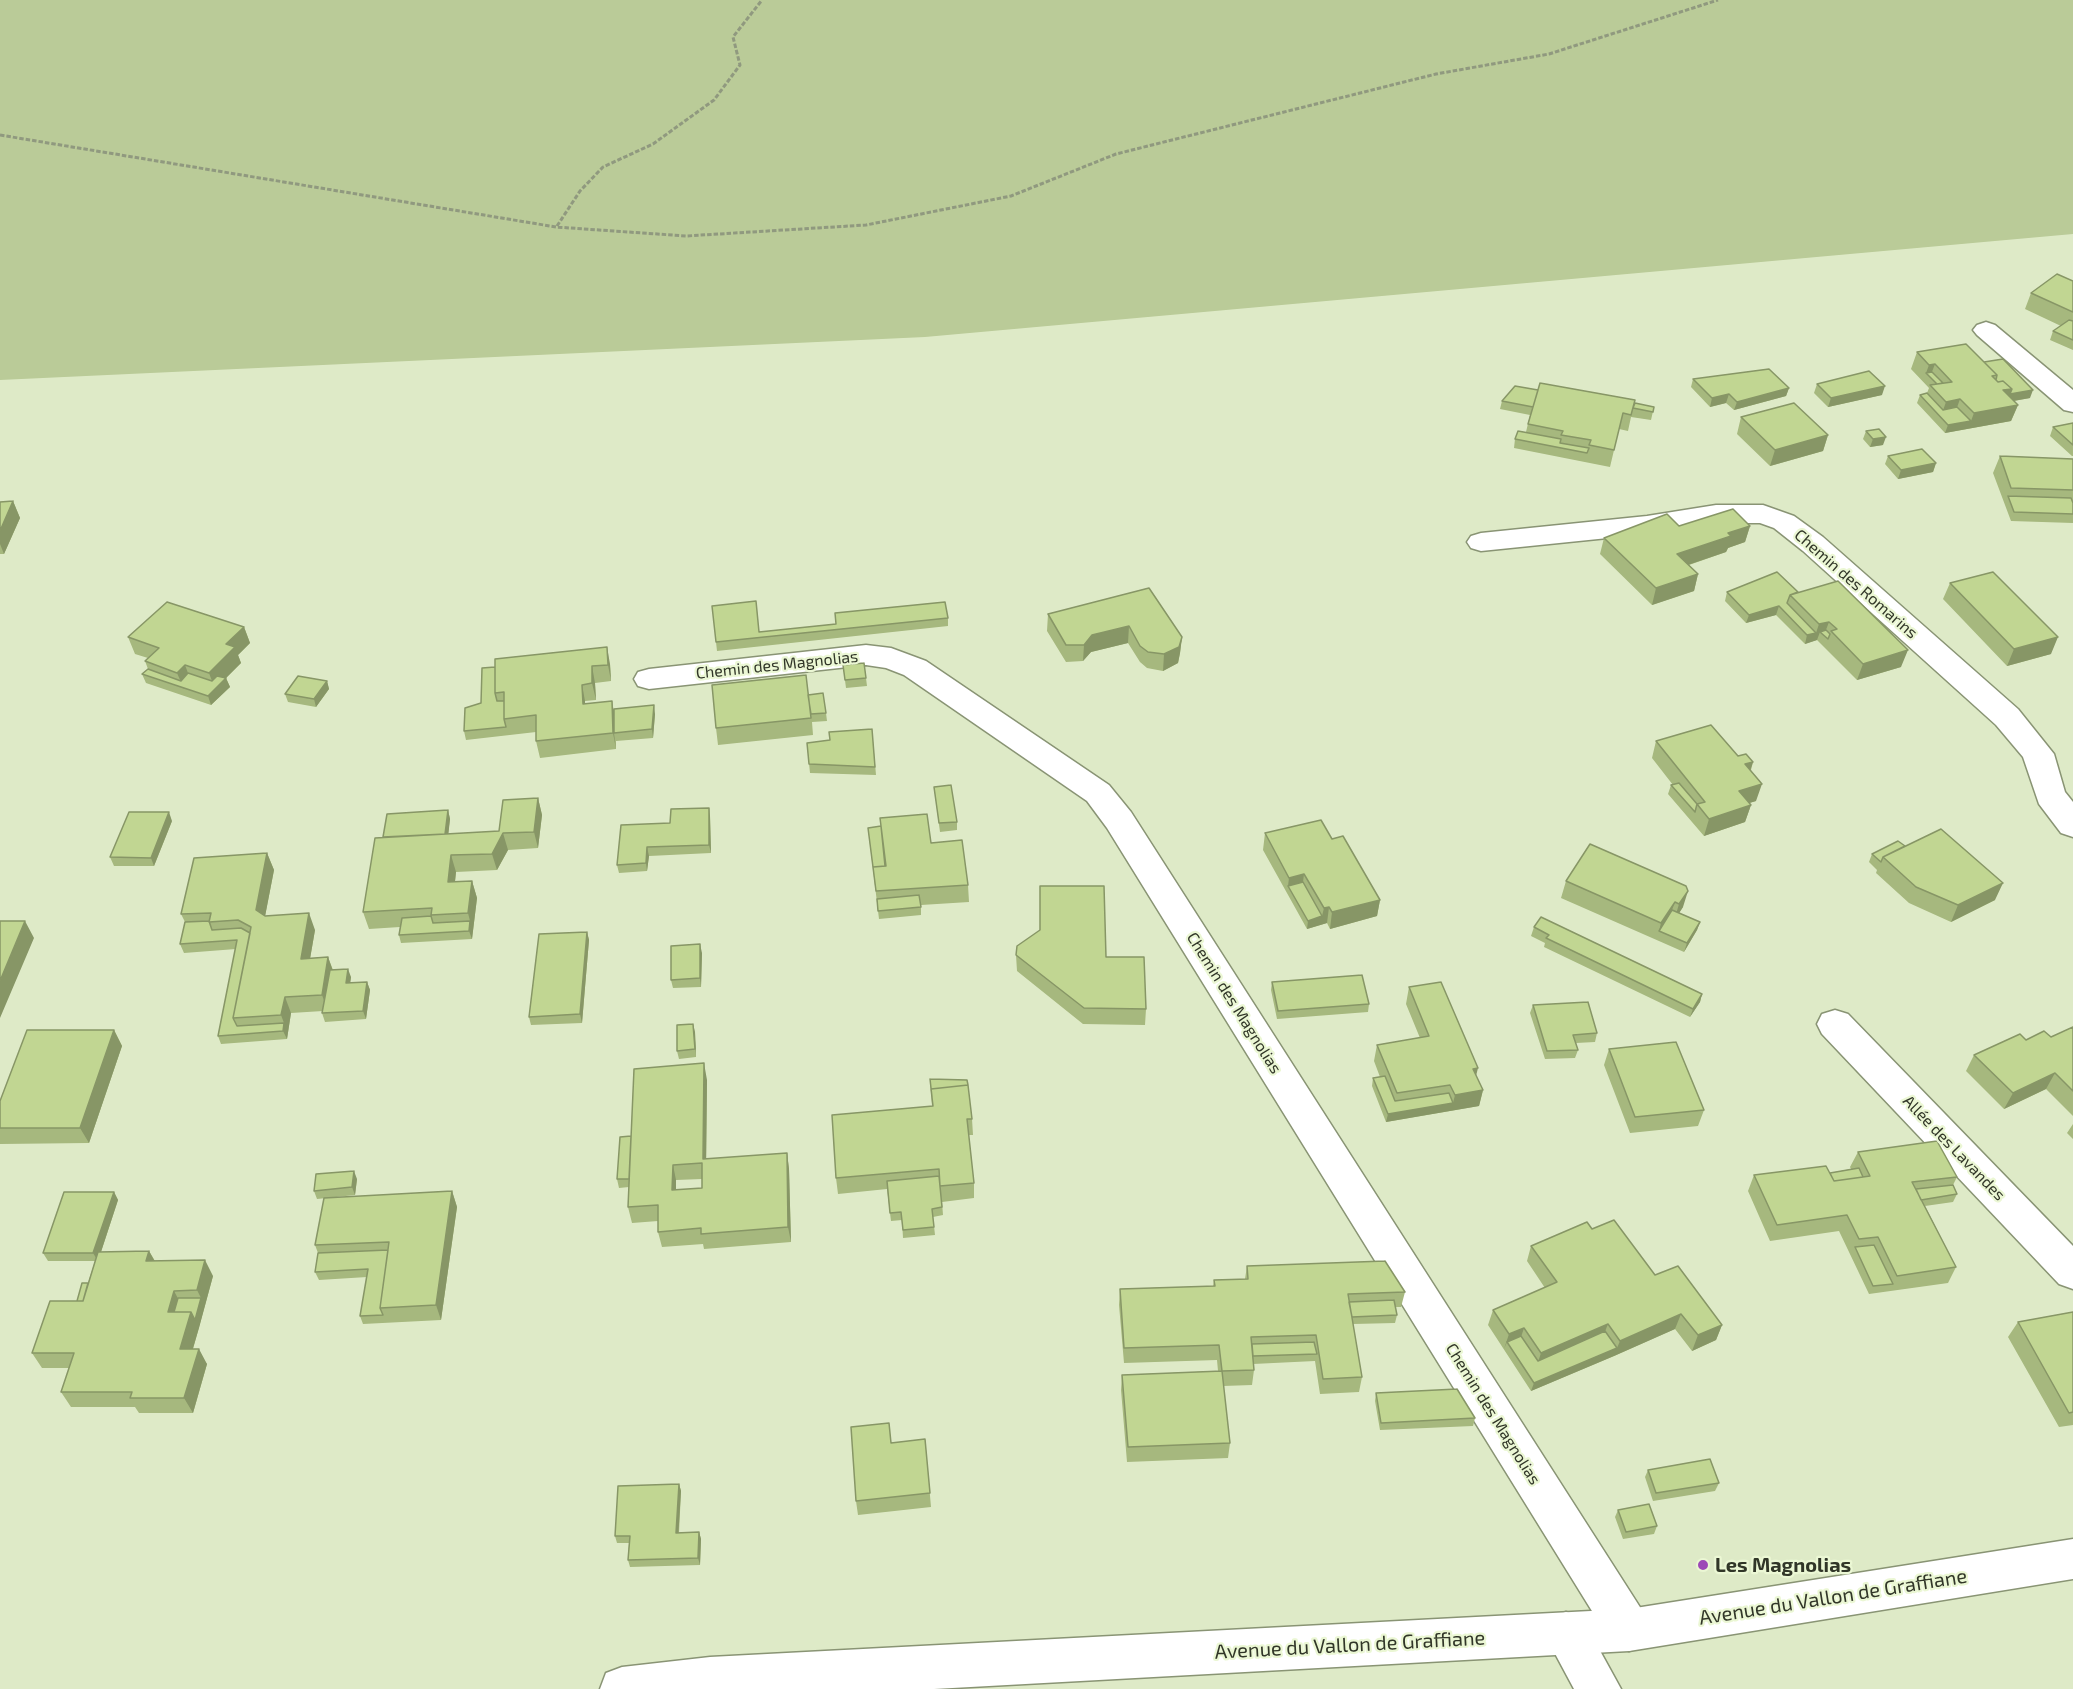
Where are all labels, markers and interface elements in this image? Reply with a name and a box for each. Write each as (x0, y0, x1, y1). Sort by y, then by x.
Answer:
street label: Chemin des Romarins (1791, 525, 1921, 643)
street label: Chemin des Magnolias (695, 647, 859, 683)
street label: Chemin des Magnolias (1183, 929, 1285, 1077)
street label: Allée des Lavandes (1899, 1091, 2009, 1205)
street label: Chemin des Magnolias (1442, 1340, 1544, 1488)
place label: Les Magnolias (1715, 1553, 1851, 1577)
marker: Les Magnolias (1696, 1558, 1710, 1572)
street label: Avenue du Vallon de Graffiane (1697, 1564, 1969, 1630)
street label: Avenue du Vallon de Graffiane (1214, 1626, 1486, 1664)

